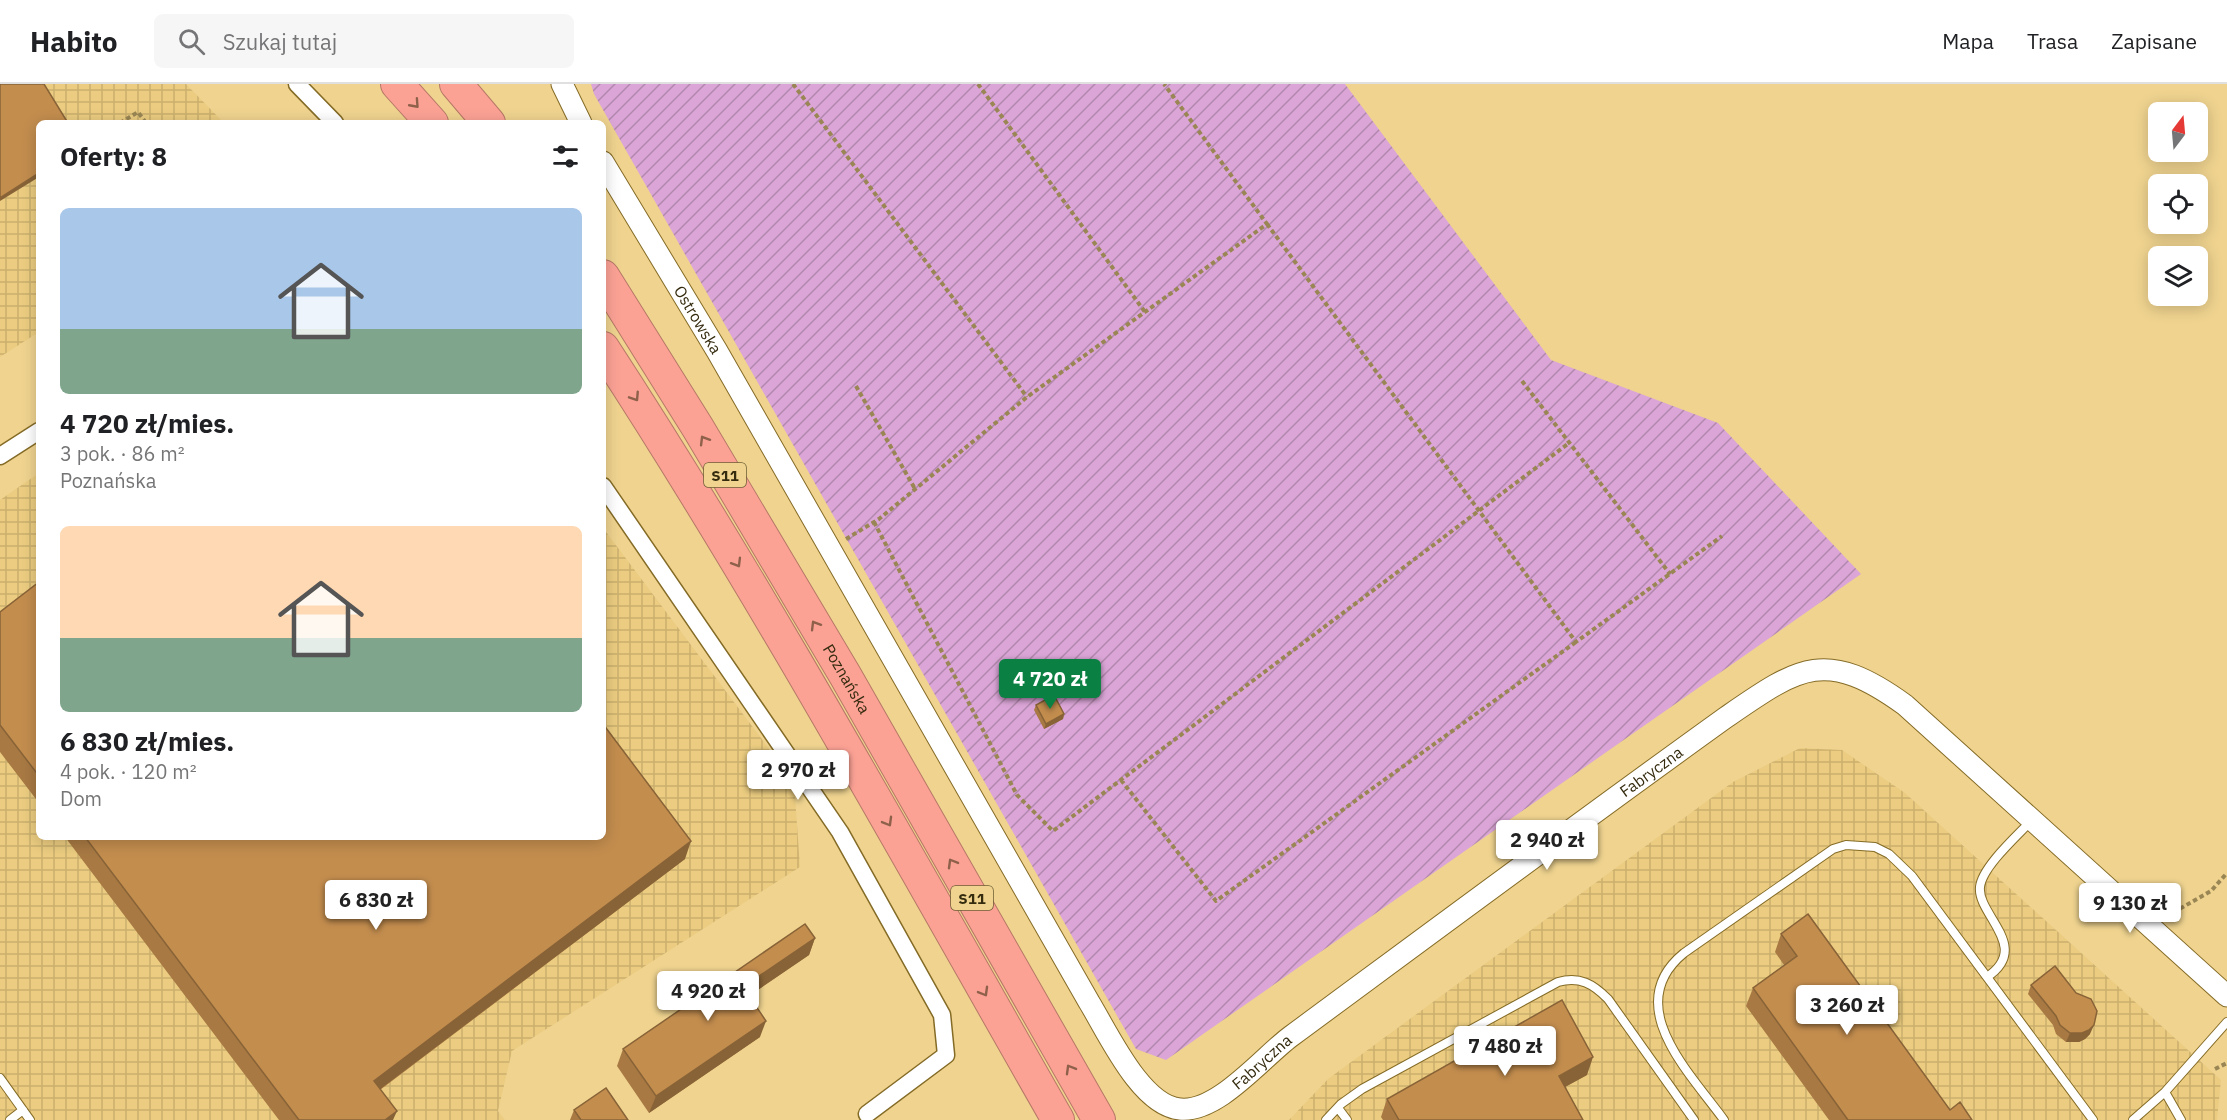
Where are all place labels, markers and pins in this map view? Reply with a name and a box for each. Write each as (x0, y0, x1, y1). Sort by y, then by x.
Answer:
pin: 4 720 zł (988, 659, 1112, 710)
pin: 2 970 zł (736, 750, 860, 801)
pin: 2 940 zł (1485, 820, 1609, 871)
pin: 6 830 zł (314, 880, 438, 931)
pin: 9 130 zł (2068, 883, 2192, 934)
pin: 4 920 zł (646, 971, 770, 1022)
pin: 3 260 zł (1785, 985, 1909, 1036)
pin: 7 480 zł (1443, 1026, 1567, 1077)

